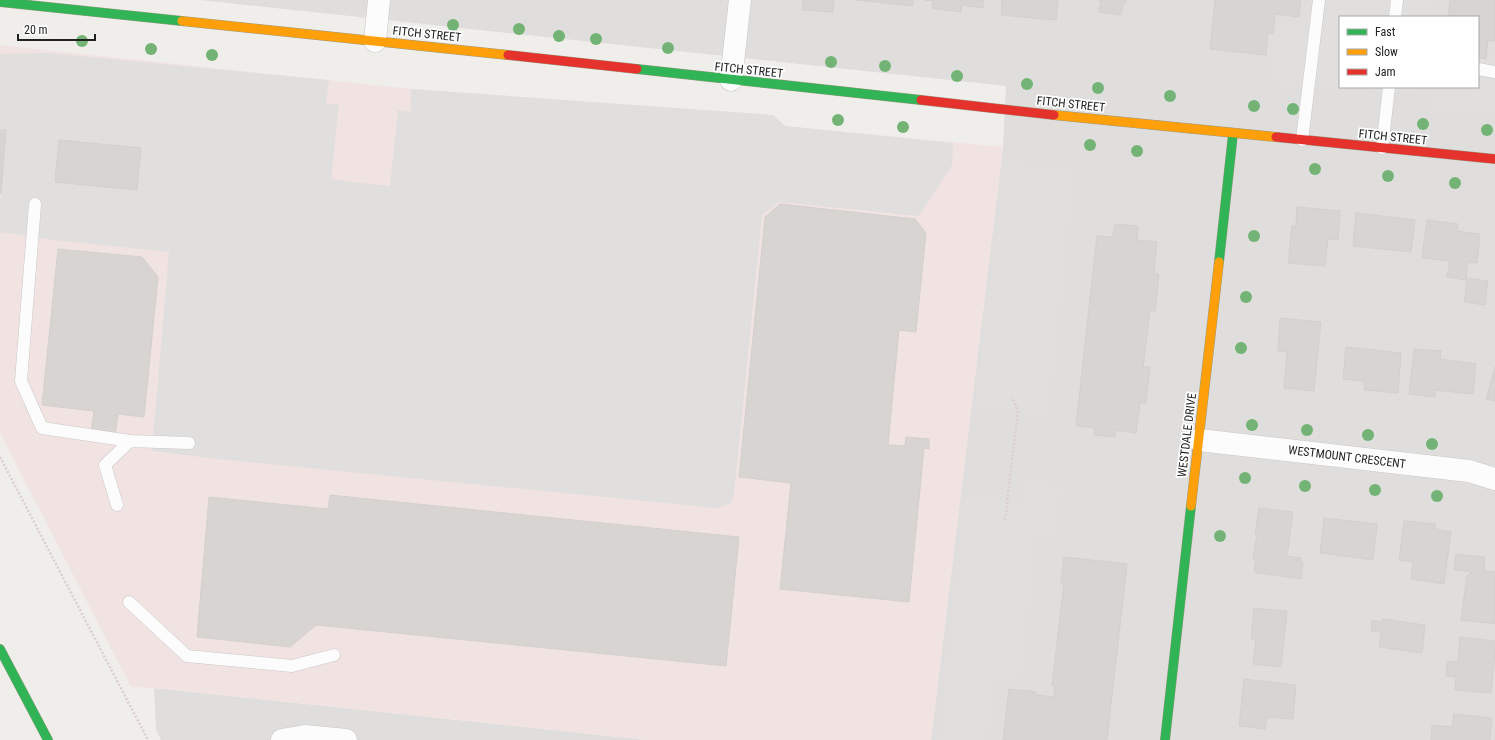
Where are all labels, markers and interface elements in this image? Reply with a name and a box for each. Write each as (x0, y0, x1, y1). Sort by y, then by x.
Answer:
scale bar (18, 16, 95, 42)
legend (1339, 16, 1479, 88)
text: 20 m (24, 23, 48, 37)
street label: FITCH STREET (392, 23, 462, 45)
text: Fast (1375, 25, 1396, 39)
text: Slow (1375, 45, 1398, 59)
street label: FITCH STREET (714, 59, 784, 81)
text: Jam (1375, 65, 1396, 79)
street label: FITCH STREET (1036, 93, 1106, 115)
street label: FITCH STREET (1358, 126, 1428, 148)
street label: WESTDALE DRIVE (1175, 392, 1199, 478)
street label: WESTMOUNT CRESCENT (1287, 443, 1407, 471)

